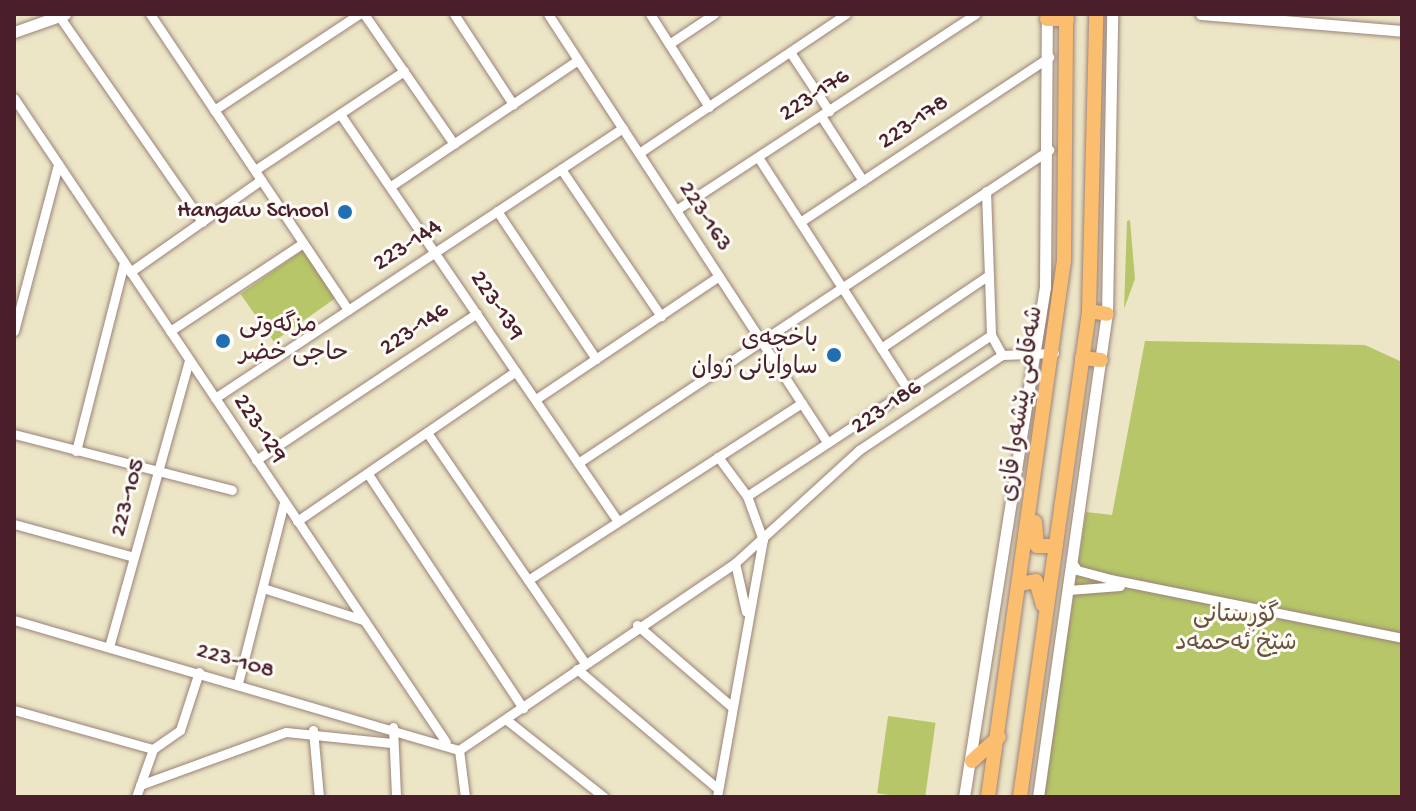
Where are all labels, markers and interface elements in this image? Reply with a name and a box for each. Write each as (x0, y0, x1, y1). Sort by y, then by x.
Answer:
street label: 223-176 (775, 63, 855, 129)
street label: 223-178 (873, 89, 955, 157)
street label: 223-163 (671, 177, 737, 257)
place label: Hangaw School (177, 198, 329, 226)
marker: Hangaw School (336, 203, 354, 221)
street label: 223-144 (368, 213, 448, 279)
street label: 223-139 (462, 266, 530, 346)
street label: 223-146 (375, 297, 455, 363)
street label: شەقامی پێشەوا قازی (995, 304, 1051, 504)
place label: مزگه‌وتی حاجی خضر (239, 313, 348, 369)
place label: باخچەی ساوایانی ژوان (691, 327, 818, 383)
marker: مزگه‌وتی حاجی خضر (214, 332, 232, 350)
marker: باخچەی ساوایانی ژوان (825, 346, 843, 364)
street label: 223-186 (846, 374, 928, 442)
street label: 223-129 (226, 389, 292, 469)
street label: 223-105 (105, 456, 153, 540)
park label: گۆڕستانی شێخ ئەحمەد (1175, 603, 1297, 659)
street label: 223-108 (193, 637, 277, 687)

